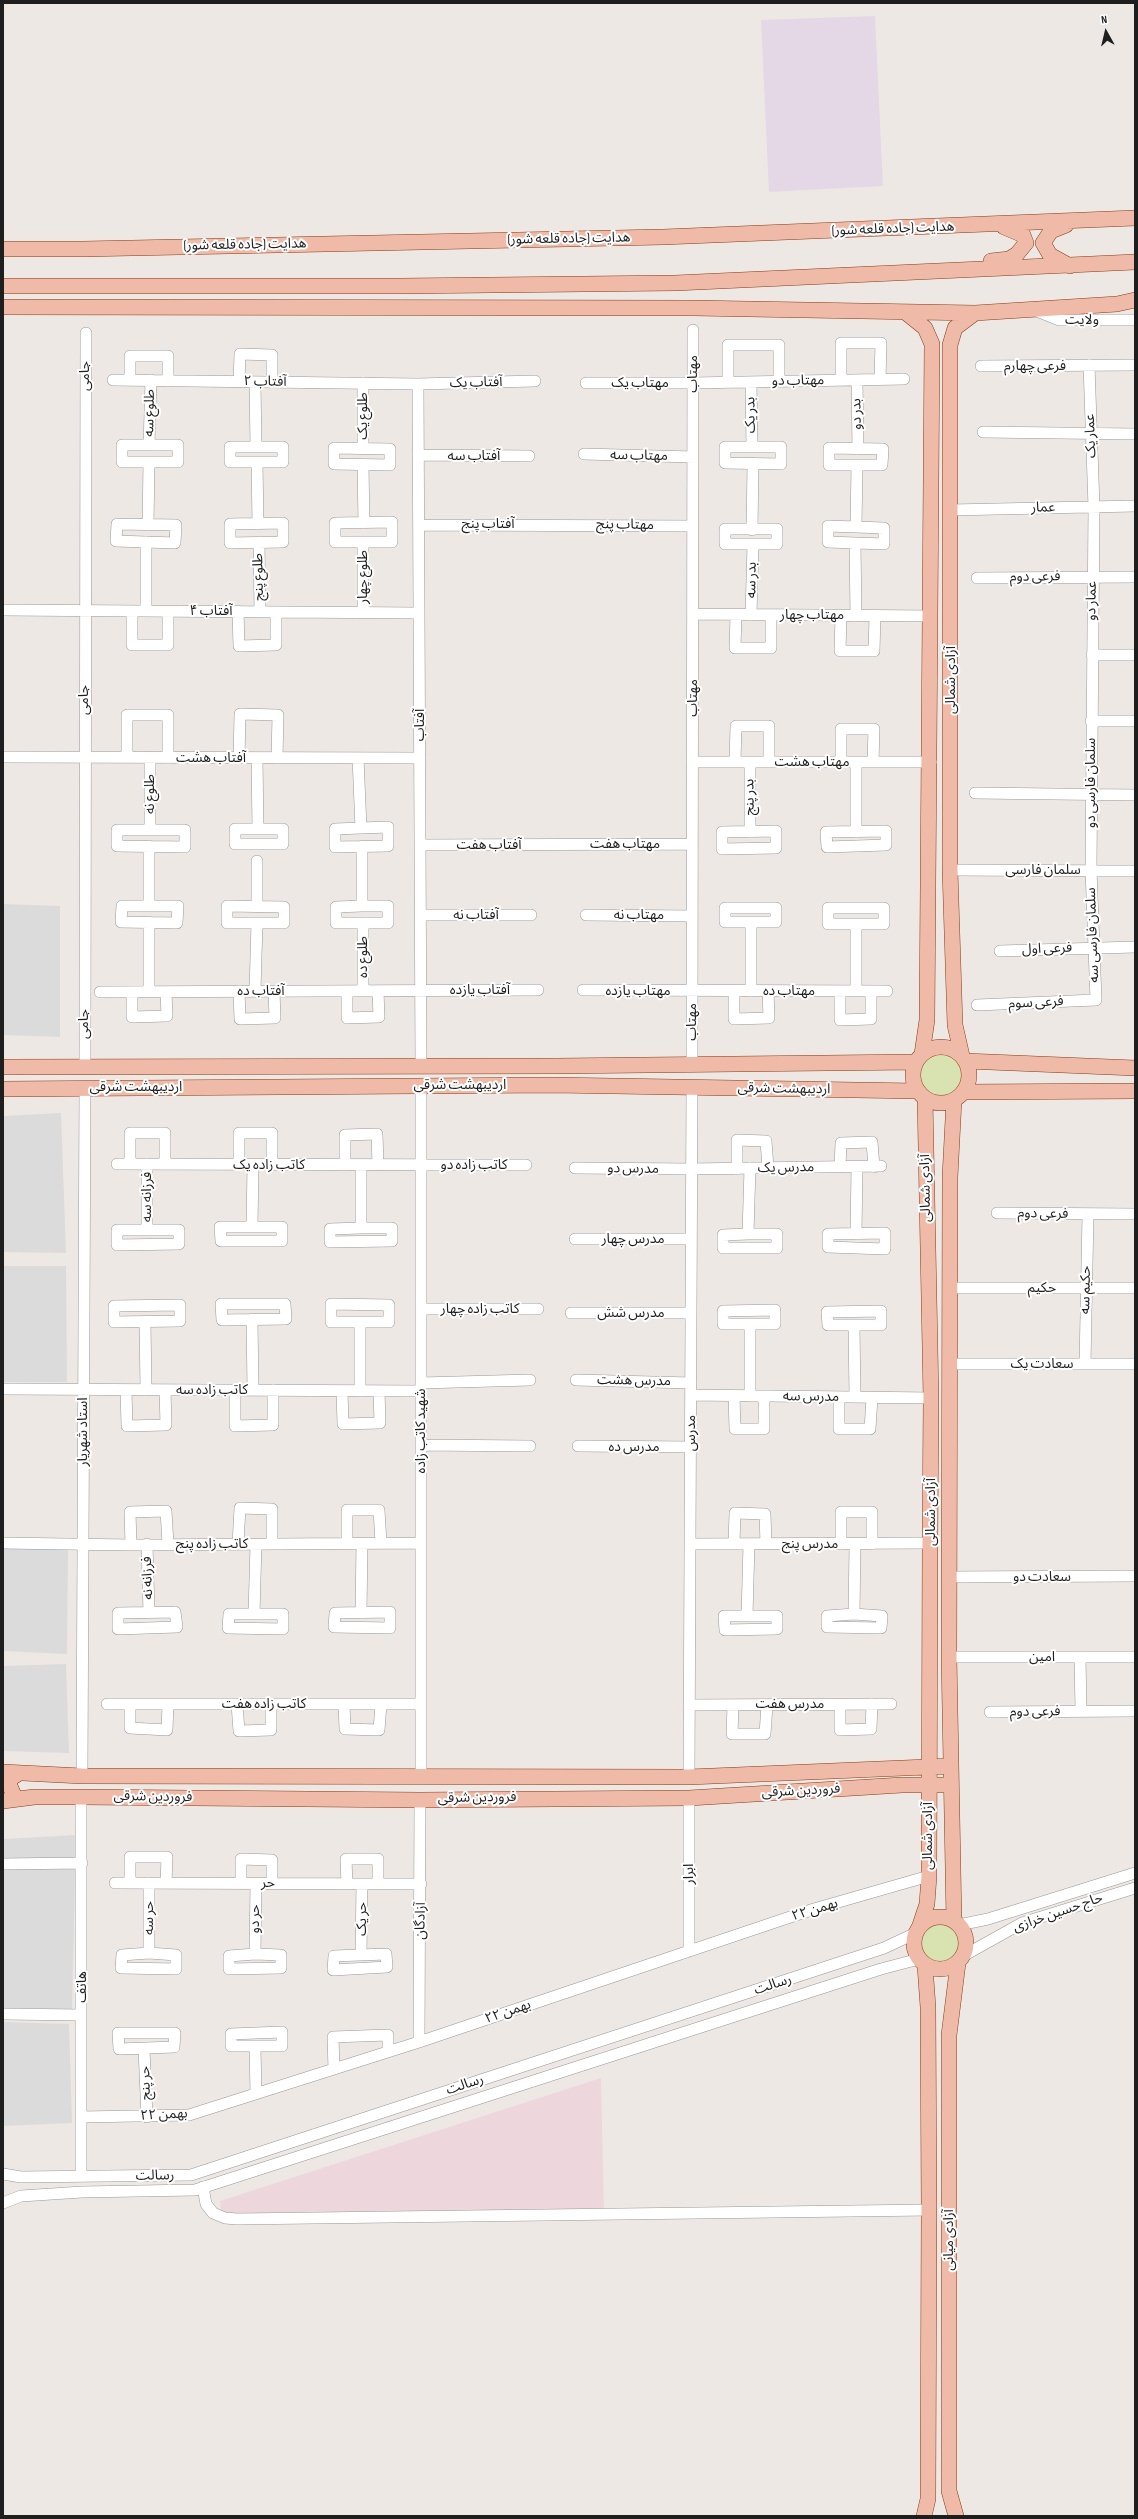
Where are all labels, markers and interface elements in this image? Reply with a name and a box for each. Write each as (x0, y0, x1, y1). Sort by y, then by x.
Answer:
north arrow (1086, 12, 1126, 52)
text: N (1100, 13, 1108, 26)
street label: هدایت (جاده قلعه شور) (831, 218, 955, 240)
street label: هدایت (جاده قلعه شور) (507, 230, 631, 248)
street label: هدایت (جاده قلعه شور) (183, 236, 307, 254)
street label: ولایت (1065, 312, 1099, 328)
street label: مهتاب (685, 355, 701, 393)
street label: فرعی چهارم (1004, 358, 1066, 374)
street label: جامی (77, 361, 93, 391)
street label: مهتاب دو (771, 372, 825, 390)
street label: آفتاب ۲ (243, 373, 287, 391)
street label: آفتاب یک (449, 374, 503, 392)
street label: مهتاب یک (611, 375, 669, 391)
street label: طلوع سه (141, 389, 159, 437)
street label: طلوع یک (355, 392, 371, 440)
street label: بدر یک (742, 397, 760, 433)
street label: بدر دو (848, 398, 866, 430)
street label: عمار یک (1082, 414, 1100, 458)
street label: مهتاب سه (610, 447, 668, 465)
street label: آفتاب سه (448, 448, 500, 464)
street label: عمار (1031, 499, 1055, 517)
street label: آفتاب پنج (461, 516, 515, 532)
street label: مهتاب پنج (596, 516, 654, 534)
street label: طلوع چهار (355, 550, 371, 604)
street label: طلوع پنج (250, 553, 268, 601)
street label: بدر سه (743, 562, 761, 598)
street label: فرعی دوم (1009, 568, 1061, 586)
street label: عمار دو (1083, 581, 1101, 621)
street label: آفتاب ۴ (190, 603, 232, 619)
street label: مهتاب چهار (780, 607, 844, 623)
street label: آزادی شمالی (943, 646, 959, 714)
street label: مهتاب (685, 679, 701, 717)
street label: جامی (76, 685, 92, 715)
street label: آفتاب (412, 709, 428, 741)
street label: سلمان فارسی دو (1083, 738, 1099, 828)
street label: آفتاب هشت (176, 750, 246, 766)
street label: مهتاب هشت (774, 754, 850, 770)
street label: طلوع نه (142, 774, 158, 814)
street label: بدر پنج (741, 779, 759, 815)
street label: مهتاب هفت (590, 836, 660, 852)
street label: آفتاب هفت (456, 837, 522, 853)
street label: سلمان فارسی (1005, 862, 1081, 878)
street label: سلمان فارسی سه (1083, 887, 1103, 983)
street label: آفتاب نه (453, 907, 499, 923)
street label: مهتاب نه (614, 907, 664, 923)
street label: طلوع ده (355, 936, 371, 978)
street label: فرعی اول (1022, 940, 1072, 958)
street label: آفتاب یازده (450, 982, 510, 998)
street label: آفتاب ده (237, 983, 285, 999)
street label: مهتاب یازده (605, 983, 671, 999)
street label: مهتاب ده (763, 983, 815, 999)
street label: فرعی سوم (1008, 993, 1064, 1013)
street label: مهتاب (684, 1003, 700, 1041)
street label: جامی (76, 1009, 92, 1039)
street label: اردیبهشت شرقی (414, 1077, 506, 1093)
street label: اردیبهشت شرقی (90, 1079, 182, 1095)
street label: اردیبهشت شرقی (737, 1080, 831, 1098)
street label: آزادی شمالی (917, 1154, 935, 1222)
street label: کاتب زاده یک (233, 1157, 305, 1173)
street label: کاتب زاده دو (440, 1157, 508, 1173)
street label: مدرس یک (758, 1159, 814, 1177)
street label: مدرس دو (607, 1160, 659, 1178)
street label: فرزانه سه (139, 1172, 155, 1222)
street label: فرعی دوم (1017, 1205, 1069, 1223)
street label: مدرس چهار (601, 1231, 665, 1247)
street label: حکیم سه (1077, 1266, 1095, 1314)
street label: حکیم (1028, 1280, 1056, 1296)
street label: کاتب زاده چهار (441, 1301, 519, 1317)
street label: مدرس شش (597, 1305, 665, 1321)
street label: سعادت یک (1011, 1356, 1073, 1372)
street label: مدرس هشت (597, 1372, 671, 1390)
street label: کاتب زاده سه (176, 1382, 248, 1398)
street label: مدرس سه (783, 1388, 839, 1406)
street label: شهید کاتب زاده (413, 1389, 429, 1473)
street label: استاد شهریار (75, 1397, 91, 1467)
street label: مدرس (683, 1415, 699, 1451)
street label: مدرس ده (608, 1439, 660, 1455)
street label: آزادی شمالی (923, 1478, 939, 1546)
street label: کاتب زاده پنج (176, 1536, 248, 1552)
street label: مدرس پنج (782, 1536, 838, 1552)
street label: فرزانه نه (139, 1556, 157, 1600)
street label: سعادت دو (1013, 1569, 1071, 1585)
street label: امین (1029, 1649, 1055, 1665)
street label: کاتب زاده هفت (222, 1696, 306, 1712)
street label: مدرس هفت (756, 1696, 824, 1712)
street label: فرعی دوم (1009, 1703, 1061, 1721)
street label: فروردین شرقی (761, 1781, 841, 1801)
street label: فروردین شرقی (113, 1788, 193, 1806)
street label: فروردین شرقی (437, 1789, 517, 1807)
street label: آزادی شمالی (920, 1802, 936, 1870)
street label: ابرار (681, 1864, 697, 1884)
street label: حر (261, 1875, 275, 1891)
street label: حاج حسین خرازی (1011, 1890, 1105, 1936)
street label: ۲۲ بهمن (790, 1895, 840, 1925)
street label: حر سه (141, 1901, 157, 1935)
street label: حر یک (354, 1902, 370, 1936)
street label: آزادگان (412, 1902, 430, 1940)
street label: حر دو (247, 1905, 263, 1933)
street label: هاتف (74, 1971, 90, 2003)
street label: رسالت (752, 1971, 794, 1999)
street label: ۲۲ بهمن (483, 1996, 533, 2028)
street label: حر پنج (137, 2066, 155, 2100)
street label: رسالت (444, 2071, 486, 2099)
street label: ۲۲ بهمن (140, 2105, 188, 2125)
street label: رسالت (136, 2167, 174, 2185)
street label: آزادی میانی (941, 2209, 957, 2271)

